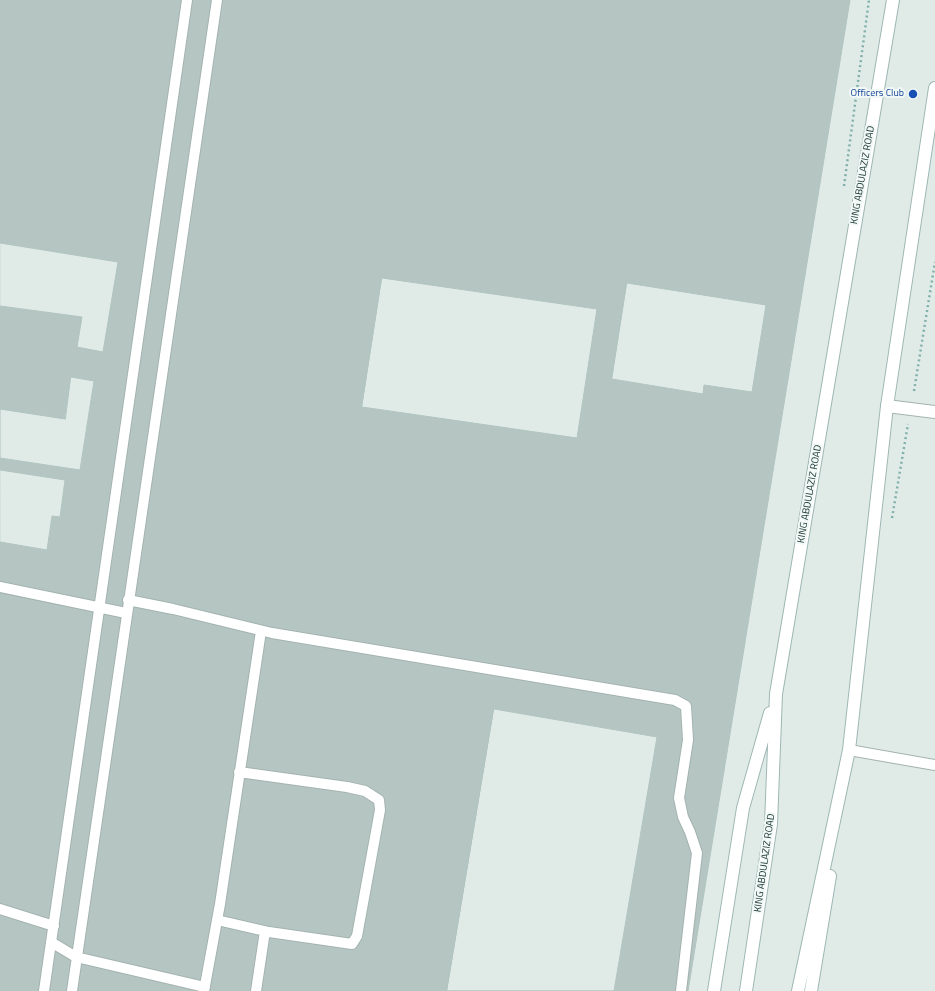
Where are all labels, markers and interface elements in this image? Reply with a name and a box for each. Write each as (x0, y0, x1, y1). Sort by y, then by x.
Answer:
place label: Officers Club (851, 88, 904, 100)
marker: Officers Club (907, 88, 919, 100)
street label: KING ABDULAZIZ ROAD (848, 125, 878, 225)
street label: KING ABDULAZIZ ROAD (795, 444, 825, 544)
street label: KING ABDULAZIZ ROAD (752, 813, 778, 913)

